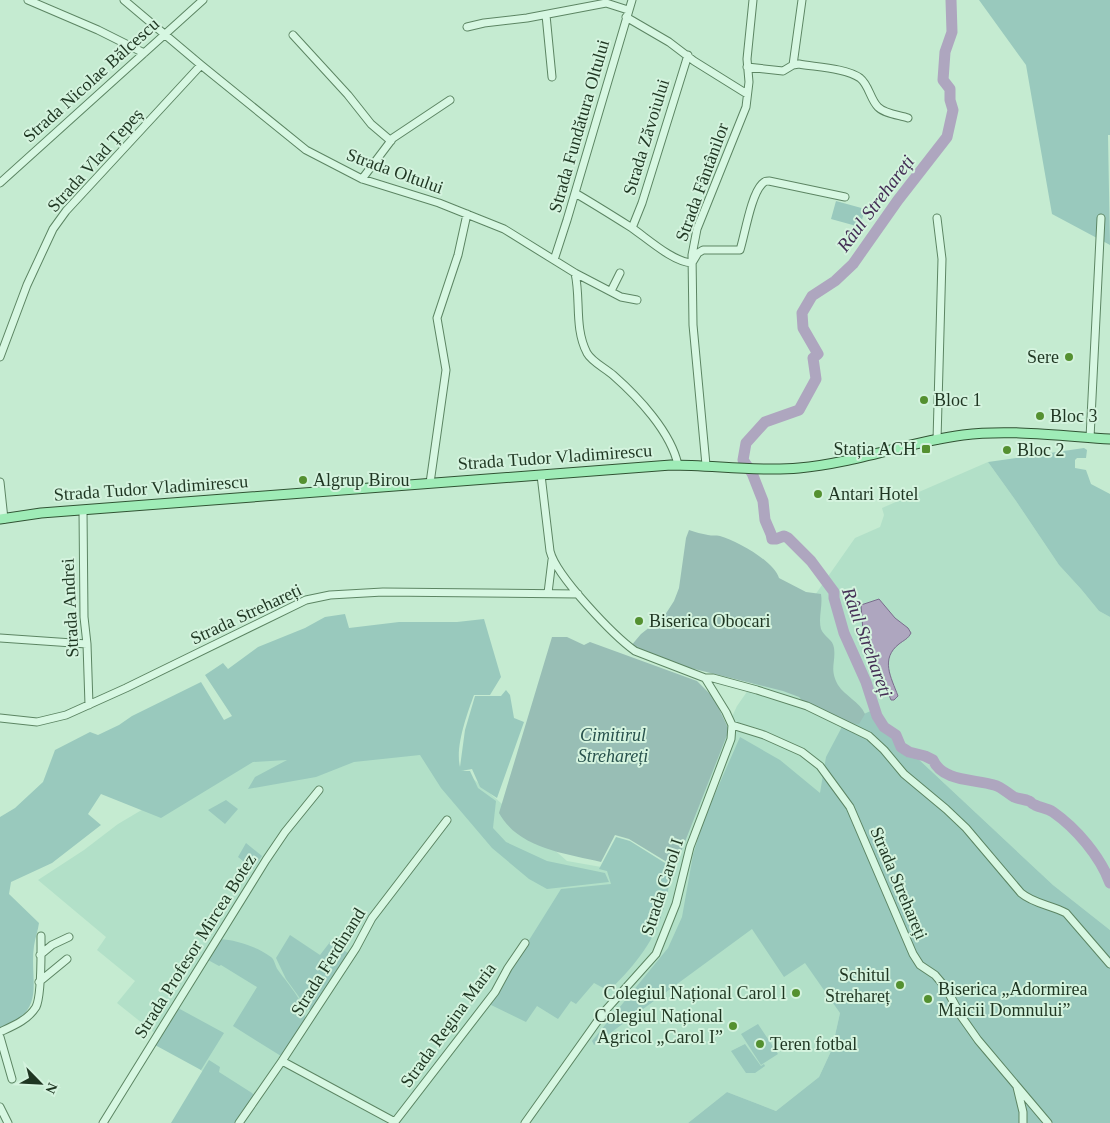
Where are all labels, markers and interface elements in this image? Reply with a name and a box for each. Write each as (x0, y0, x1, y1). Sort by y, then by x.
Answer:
street label: Strada Nicolae Bălcescu (19, 14, 163, 146)
street label: Strada Fundătura Oltului (545, 37, 613, 215)
street label: Strada Zăvoiului (619, 76, 673, 198)
street label: Strada Vlad Țepeș (43, 104, 147, 216)
street label: Strada Fântânilor (671, 120, 733, 244)
street label: Strada Oltului (344, 144, 446, 198)
water label: Râul Strehareți (832, 151, 918, 256)
place label: Sere (1027, 347, 1059, 367)
marker: Sere (1063, 351, 1075, 363)
place label: Bloc 1 (934, 390, 982, 410)
marker: Bloc 1 (918, 394, 930, 406)
place label: Bloc 3 (1050, 406, 1098, 426)
marker: Bloc 3 (1034, 410, 1046, 422)
place label: Stația ACH (833, 439, 916, 459)
street label: Strada Tudor Vladimirescu (457, 440, 653, 474)
place label: Bloc 2 (1017, 440, 1065, 460)
marker: Stația ACH (920, 443, 932, 455)
marker: Bloc 2 (1001, 444, 1013, 456)
place label: Algrup Birou (313, 470, 410, 490)
street label: Strada Tudor Vladimirescu (53, 471, 249, 505)
marker: Algrup Birou (297, 474, 309, 486)
place label: Antari Hotel (828, 484, 918, 504)
marker: Antari Hotel (812, 488, 824, 500)
street label: Strada Andrei (57, 558, 83, 658)
street label: Strada Strehareți (187, 579, 305, 649)
water label: Râul Strehareți (838, 584, 897, 700)
place label: Biserica Obocari (649, 611, 770, 631)
marker: Biserica Obocari (633, 615, 645, 627)
park label: Cimitirul Strehareți (578, 725, 648, 766)
street label: Strada Strehareți (866, 824, 932, 942)
street label: Strada Carol I (637, 836, 687, 938)
street label: Strada Profesor Mircea Botez (130, 850, 260, 1042)
street label: Strada Ferdinand (287, 904, 369, 1020)
street label: Strada Regina Maria (396, 959, 500, 1091)
place label: Schitul Strehareț (825, 965, 890, 1006)
marker: Schitul Strehareț (894, 979, 906, 991)
place label: Biserica „Adormirea Maicii Domnului” (938, 979, 1087, 1020)
place label: Colegiul Național Carol l (604, 983, 786, 1003)
marker: Colegiul Național Carol l (790, 987, 802, 999)
marker: Biserica „Adormirea Maicii Domnului” (922, 993, 934, 1005)
place label: Colegiul Național Agricol „Carol I” (595, 1006, 723, 1047)
marker: Colegiul Național Agricol „Carol I” (727, 1020, 739, 1032)
place label: Teren fotbal (770, 1034, 857, 1054)
marker: Teren fotbal (754, 1038, 766, 1050)
north arrow (15, 1058, 65, 1108)
text: N (43, 1080, 60, 1096)

